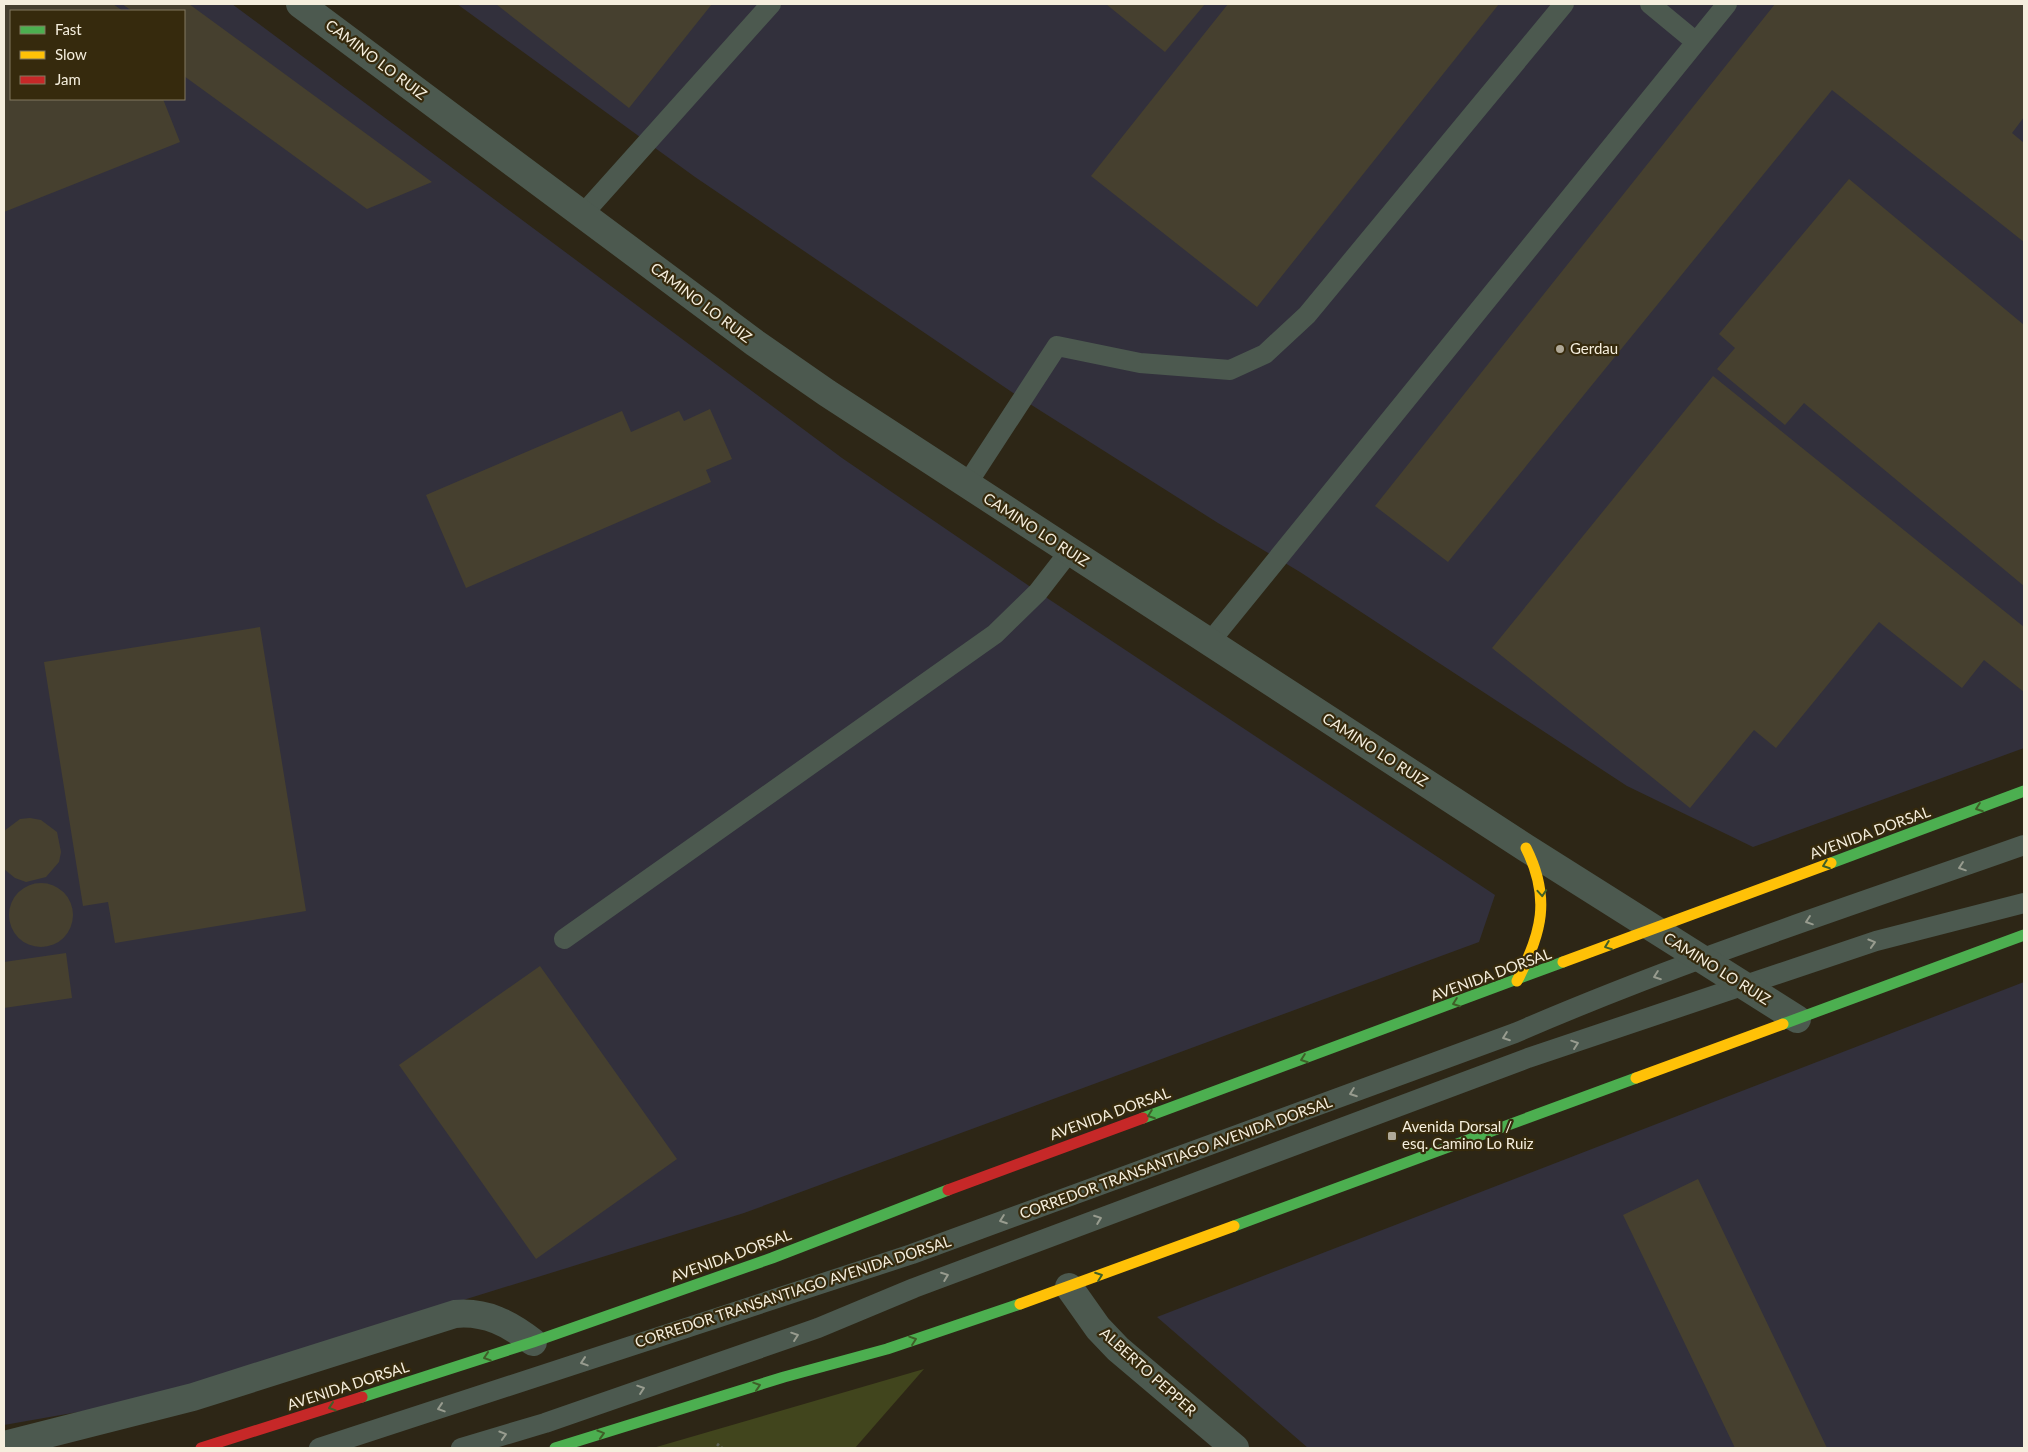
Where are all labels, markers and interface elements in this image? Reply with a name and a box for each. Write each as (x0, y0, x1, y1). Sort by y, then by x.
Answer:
legend (10, 10, 185, 100)
street label: CAMINO LO RUIZ (322, 15, 431, 103)
text: Fast (55, 20, 82, 38)
text: Slow (55, 45, 87, 63)
text: Jam (55, 70, 81, 88)
street label: CAMINO LO RUIZ (647, 258, 756, 346)
place label: Gerdau (1570, 339, 1618, 357)
marker: Gerdau (1554, 343, 1566, 355)
street label: CAMINO LO RUIZ (980, 488, 1093, 570)
street label: CAMINO LO RUIZ (1319, 708, 1432, 790)
street label: AVENIDA DORSAL (1807, 802, 1933, 862)
one-way arrow (1975, 802, 1983, 812)
one-way arrow (1822, 859, 1831, 869)
one-way arrow (1958, 861, 1967, 871)
one-way arrow (1536, 889, 1547, 897)
one-way arrow (1805, 915, 1813, 925)
street label: CAMINO LO RUIZ (1661, 928, 1774, 1008)
one-way arrow (1868, 938, 1876, 948)
one-way arrow (1605, 940, 1613, 950)
street label: AVENIDA DORSAL (1428, 944, 1554, 1004)
one-way arrow (1653, 971, 1662, 981)
one-way arrow (1452, 997, 1461, 1007)
one-way arrow (1502, 1031, 1511, 1041)
one-way arrow (1570, 1040, 1578, 1050)
one-way arrow (1300, 1053, 1308, 1063)
street label: AVENIDA DORSAL (1047, 1083, 1173, 1143)
one-way arrow (1350, 1087, 1358, 1097)
street label: CORREDOR TRANSANTIAGO AVENIDA DORSAL (1017, 1092, 1335, 1222)
one-way arrow (1147, 1109, 1156, 1119)
place label: Avenida Dorsal / esq. Camino Lo Ruiz (1402, 1117, 1534, 1152)
marker: Avenida Dorsal / esq. Camino Lo Ruiz (1386, 1130, 1398, 1142)
one-way arrow (1000, 1214, 1008, 1224)
one-way arrow (1093, 1215, 1101, 1225)
street label: AVENIDA DORSAL (668, 1225, 794, 1285)
street label: CORREDOR TRANSANTIAGO AVENIDA DORSAL (632, 1231, 953, 1351)
one-way arrow (941, 1272, 949, 1282)
one-way arrow (1094, 1272, 1103, 1282)
street label: ALBERTO PEPPER (1097, 1323, 1201, 1420)
one-way arrow (790, 1332, 798, 1342)
one-way arrow (908, 1336, 916, 1346)
one-way arrow (483, 1351, 492, 1361)
one-way arrow (580, 1356, 588, 1366)
street label: AVENIDA DORSAL (284, 1357, 411, 1413)
one-way arrow (752, 1381, 760, 1391)
one-way arrow (636, 1384, 644, 1394)
one-way arrow (328, 1401, 337, 1411)
one-way arrow (438, 1402, 446, 1412)
one-way arrow (597, 1430, 605, 1440)
one-way arrow (499, 1431, 507, 1441)

